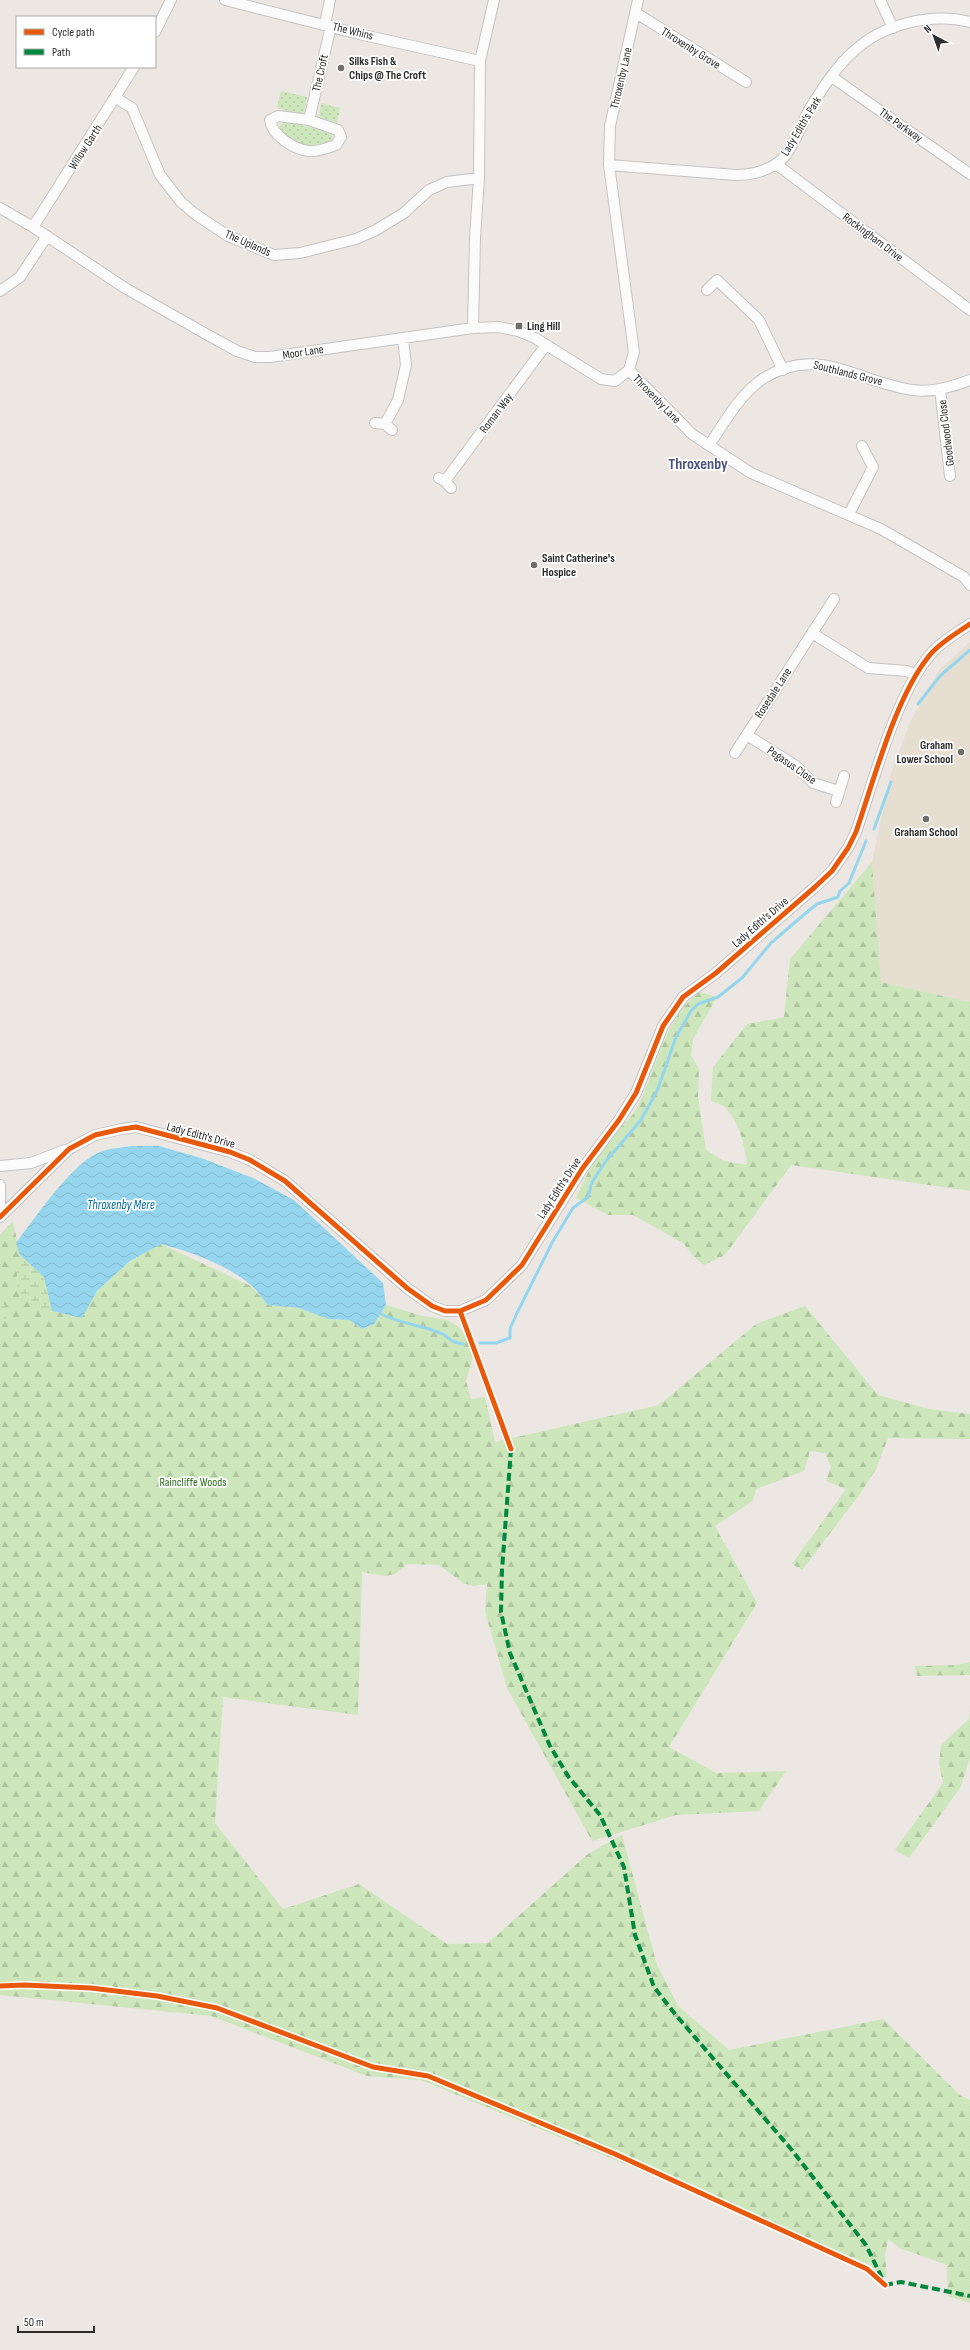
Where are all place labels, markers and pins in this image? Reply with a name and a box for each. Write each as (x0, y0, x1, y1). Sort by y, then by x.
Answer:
place label: Silks Fish & Chips @ The Croft (349, 54, 426, 83)
marker: Silks Fish & Chips @ The Croft (336, 63, 346, 73)
place label: Ling Hill (527, 319, 560, 334)
marker: Ling Hill (514, 321, 524, 331)
place label: Saint Catherine's Hospice (542, 551, 615, 580)
marker: Saint Catherine's Hospice (529, 560, 539, 570)
place label: Graham Lower School (897, 738, 953, 767)
marker: Graham Lower School (956, 747, 966, 757)
marker: Graham School (921, 814, 931, 824)
place label: Graham School (894, 825, 958, 840)

